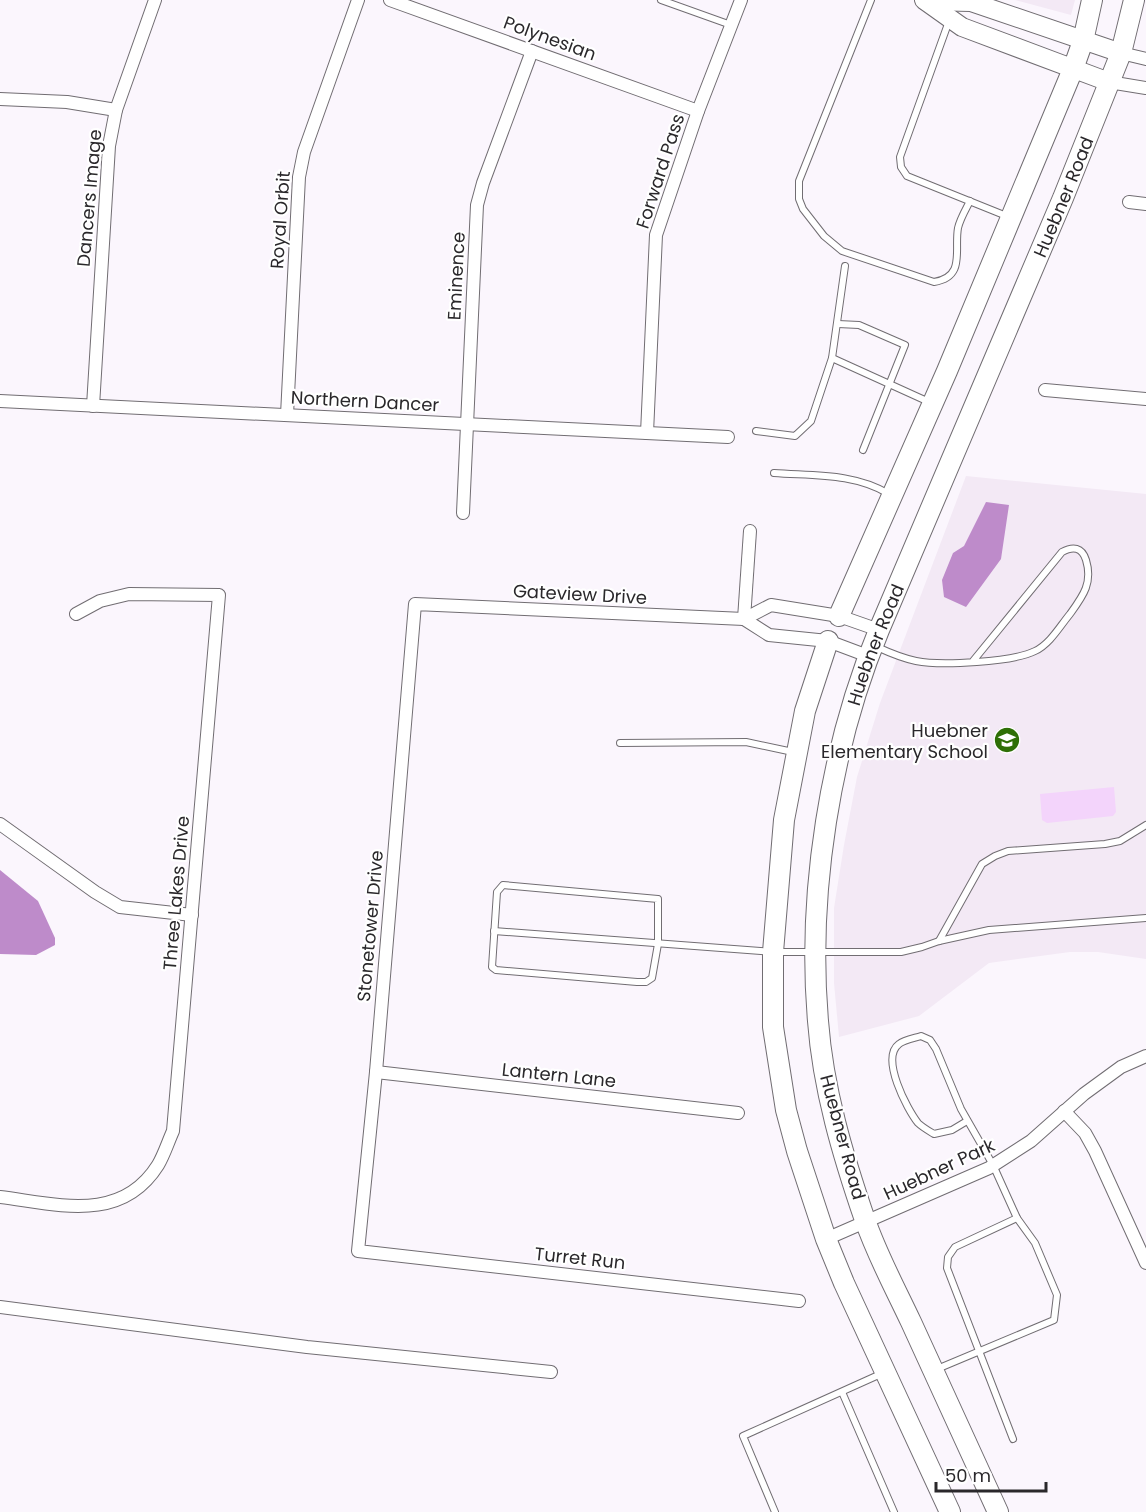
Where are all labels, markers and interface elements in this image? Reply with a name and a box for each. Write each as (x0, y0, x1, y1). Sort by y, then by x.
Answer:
street label: Polynesian (500, 10, 600, 66)
street label: Forward Pass (630, 110, 690, 232)
street label: Dancers Image (71, 128, 107, 268)
street label: Huebner Road (1027, 133, 1099, 261)
street label: Royal Orbit (264, 170, 296, 270)
street label: Eminence (441, 231, 471, 321)
street label: Northern Dancer (290, 385, 440, 417)
street label: Gateview Drive (512, 578, 648, 610)
street label: Huebner Road (841, 580, 910, 708)
place label: Huebner Elementary School (821, 718, 988, 764)
school or university icon: Huebner Elementary School (992, 725, 1022, 755)
street label: Three Lakes Drive (157, 815, 195, 971)
street label: Stonetower Drive (351, 849, 389, 1003)
street label: Lantern Lane (501, 1057, 617, 1093)
street label: Huebner Road (814, 1072, 872, 1202)
street label: Huebner Park (879, 1132, 999, 1206)
street label: Turret Run (533, 1241, 627, 1275)
scale bar (936, 1455, 1046, 1493)
text: 50 m (945, 1463, 991, 1488)

